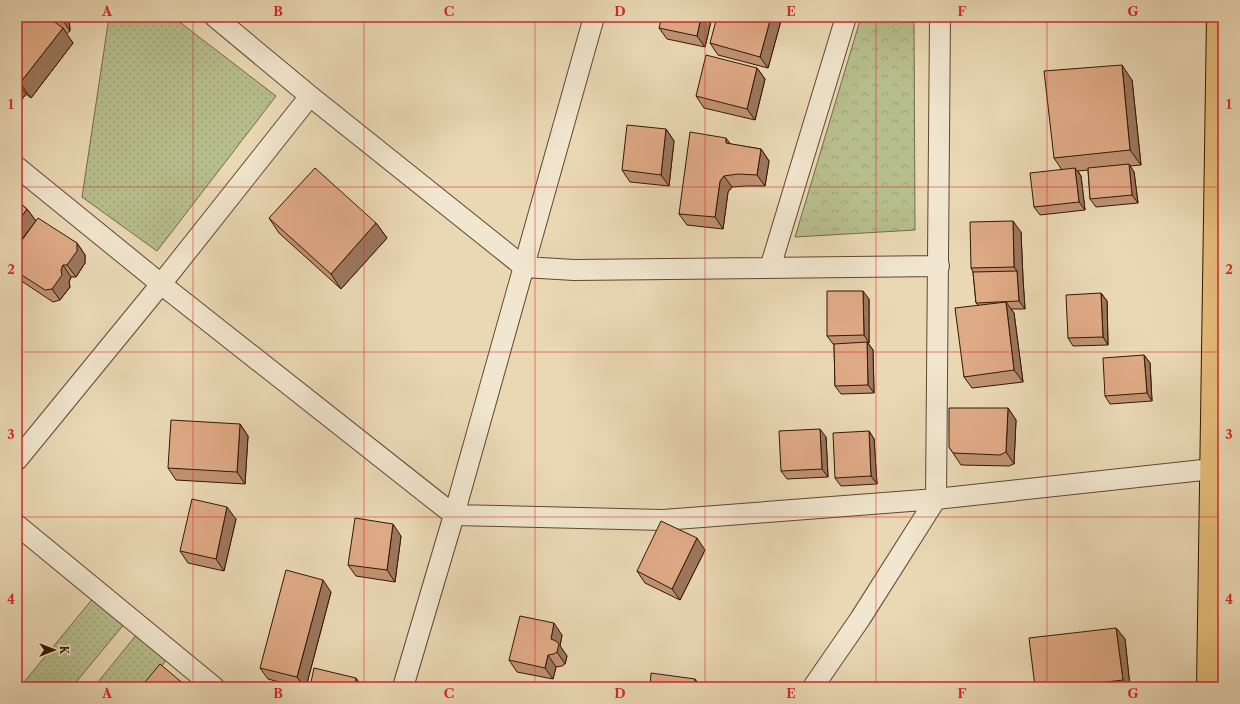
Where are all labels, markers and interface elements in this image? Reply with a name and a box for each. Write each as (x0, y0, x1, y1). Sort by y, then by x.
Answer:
text: A (101, 3, 113, 19)
text: B (273, 3, 283, 19)
text: C (444, 3, 454, 19)
text: D (614, 3, 626, 19)
text: E (786, 3, 796, 19)
text: F (958, 3, 967, 19)
text: G (1127, 3, 1139, 19)
text: 1 (8, 96, 14, 112)
text: 1 (1226, 96, 1232, 112)
text: 2 (7, 261, 15, 277)
text: 2 (1225, 261, 1233, 277)
text: 3 (7, 426, 15, 442)
text: 3 (1225, 426, 1233, 442)
text: 4 (7, 591, 15, 607)
text: 4 (1225, 591, 1233, 607)
north arrow (34, 630, 74, 670)
text: K (57, 646, 71, 656)
text: A (101, 685, 113, 701)
text: B (273, 685, 283, 701)
text: C (444, 685, 454, 701)
text: D (614, 685, 626, 701)
text: E (786, 685, 796, 701)
text: F (958, 685, 967, 701)
text: G (1127, 685, 1139, 701)

